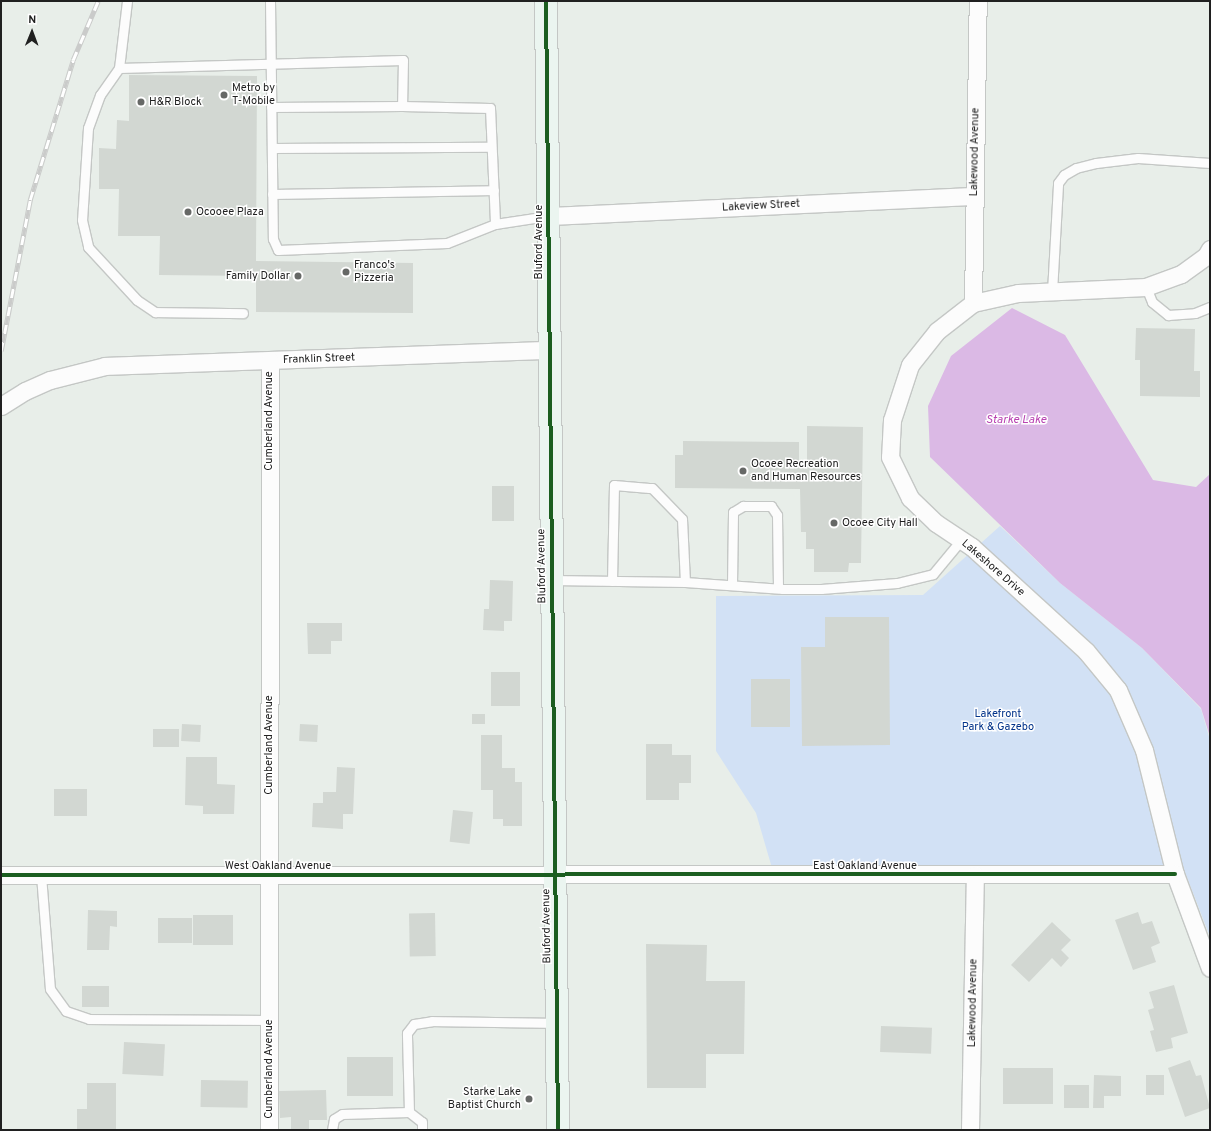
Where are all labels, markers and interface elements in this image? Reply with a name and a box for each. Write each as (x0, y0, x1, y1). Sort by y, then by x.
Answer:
north arrow (12, 12, 52, 52)
text: N (28, 13, 36, 27)
place label: Metro by T-Mobile (232, 82, 275, 108)
marker: Metro by T-Mobile (219, 90, 229, 100)
place label: H&R Block (149, 95, 202, 109)
marker: H&R Block (136, 97, 146, 107)
street label: Lakewood Avenue (968, 107, 982, 197)
street label: Lakeview Street (722, 197, 800, 215)
street label: Bluford Avenue (532, 204, 546, 280)
place label: Ocooee Plaza (196, 205, 264, 219)
marker: Ocooee Plaza (183, 207, 193, 217)
place label: Franco's Pizzeria (354, 259, 395, 285)
marker: Franco's Pizzeria (341, 267, 351, 277)
place label: Family Dollar (226, 269, 290, 283)
marker: Family Dollar (293, 271, 303, 281)
street label: Franklin Street (283, 351, 355, 367)
street label: Cumberland Avenue (262, 371, 276, 471)
water label: Starke Lake (986, 414, 1046, 428)
place label: Ocoee Recreation and Human Resources (751, 458, 861, 484)
marker: Ocoee Recreation and Human Resources (738, 466, 748, 476)
place label: Ocoee City Hall (842, 516, 918, 530)
marker: Ocoee City Hall (829, 518, 839, 528)
street label: Bluford Avenue (535, 528, 549, 604)
street label: Lakeshore Drive (959, 537, 1027, 599)
street label: Cumberland Avenue (262, 695, 276, 795)
park label: Lakefront Park & Gazebo (962, 708, 1034, 734)
street label: West Oakland Avenue (225, 859, 331, 873)
street label: East Oakland Avenue (813, 859, 917, 873)
street label: Bluford Avenue (540, 888, 554, 964)
street label: Lakewood Avenue (966, 958, 980, 1048)
street label: Cumberland Avenue (262, 1019, 276, 1119)
place label: Starke Lake Baptist Church (448, 1086, 521, 1112)
marker: Starke Lake Baptist Church (524, 1094, 534, 1104)

